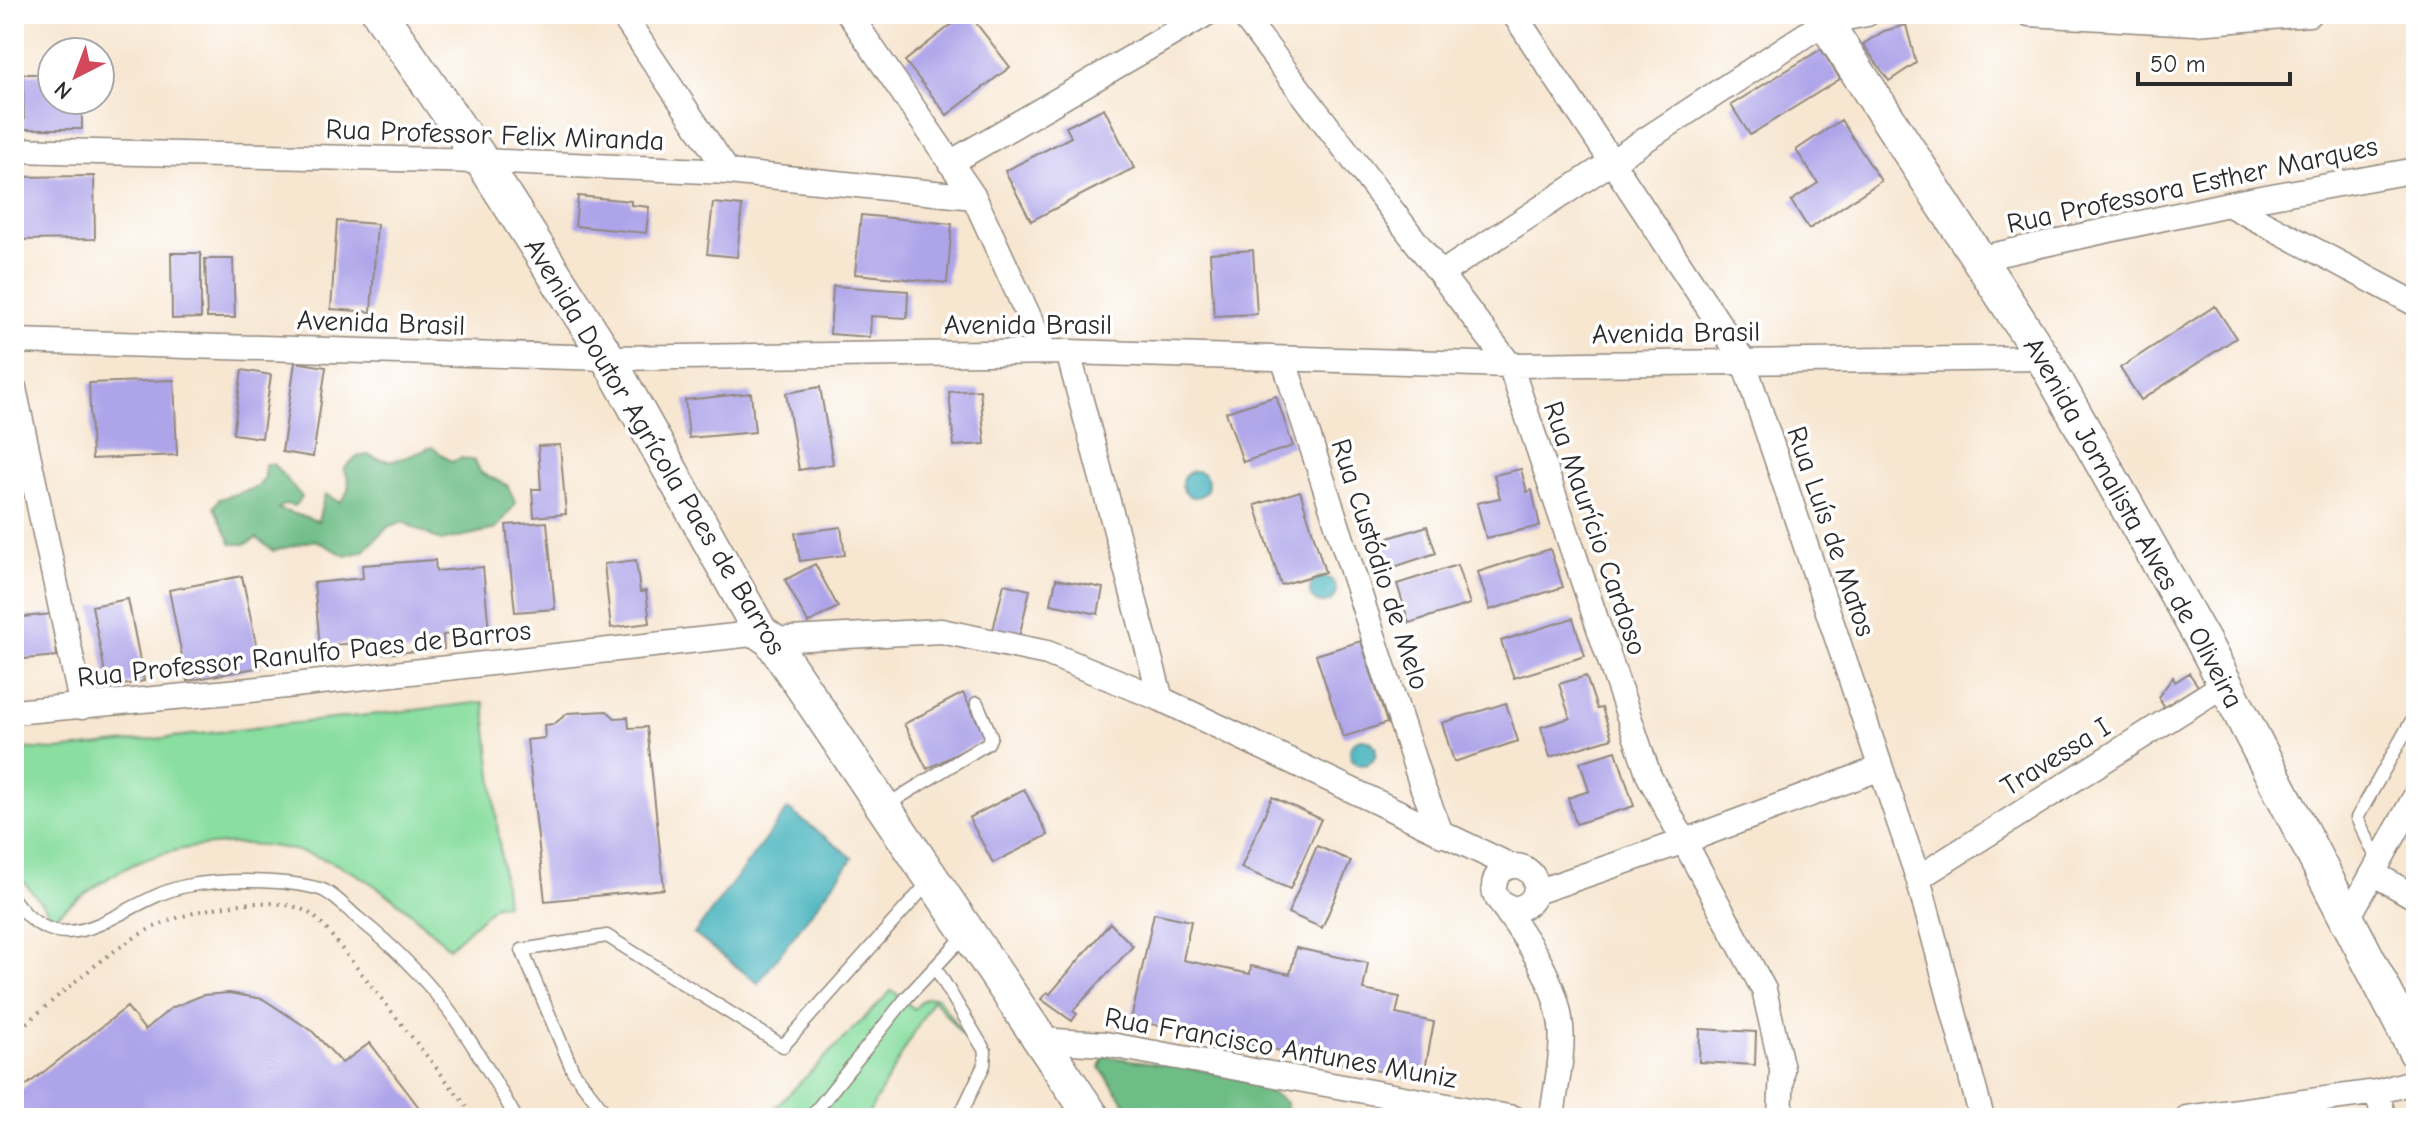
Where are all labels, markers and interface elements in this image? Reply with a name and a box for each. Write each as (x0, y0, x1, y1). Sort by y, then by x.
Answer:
north arrow (36, 36, 116, 116)
scale bar (2138, 36, 2290, 86)
text: 50 m (2150, 50, 2206, 78)
text: N (49, 76, 77, 105)
street label: Rua Professor Felix Miranda (325, 113, 665, 157)
street label: Rua Professora Esther Marques (2004, 130, 2381, 240)
street label: Avenida Doutor Agrícola Paes de Barros (518, 233, 792, 660)
street label: Avenida Brasil (296, 304, 466, 342)
street label: Avenida Brasil (944, 309, 1112, 341)
street label: Avenida Brasil (1592, 316, 1761, 350)
street label: Avenida Jornalista Alves de Oliveira (2017, 332, 2250, 713)
street label: Rua Maurício Cardoso (1537, 397, 1654, 659)
street label: Rua Luís de Matos (1780, 422, 1882, 640)
street label: Rua Custódio de Melo (1324, 435, 1436, 694)
street label: Rua Professor Ranulfo Paes de Barros (76, 614, 532, 694)
street label: Travessa I (1995, 711, 2116, 803)
street label: Rua Francisco Antunes Muniz (1102, 1001, 1459, 1095)

